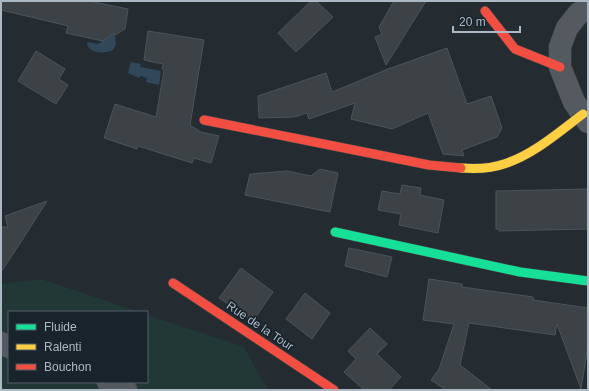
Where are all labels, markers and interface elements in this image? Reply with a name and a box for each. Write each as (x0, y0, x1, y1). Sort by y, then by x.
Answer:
scale bar (453, 8, 520, 34)
text: 20 m (459, 15, 486, 29)
street label: Rue de la Tour (224, 298, 296, 354)
legend (8, 311, 148, 383)
text: Fluide (44, 320, 77, 334)
text: Ralenti (44, 340, 81, 354)
text: Bouchon (44, 360, 91, 374)

